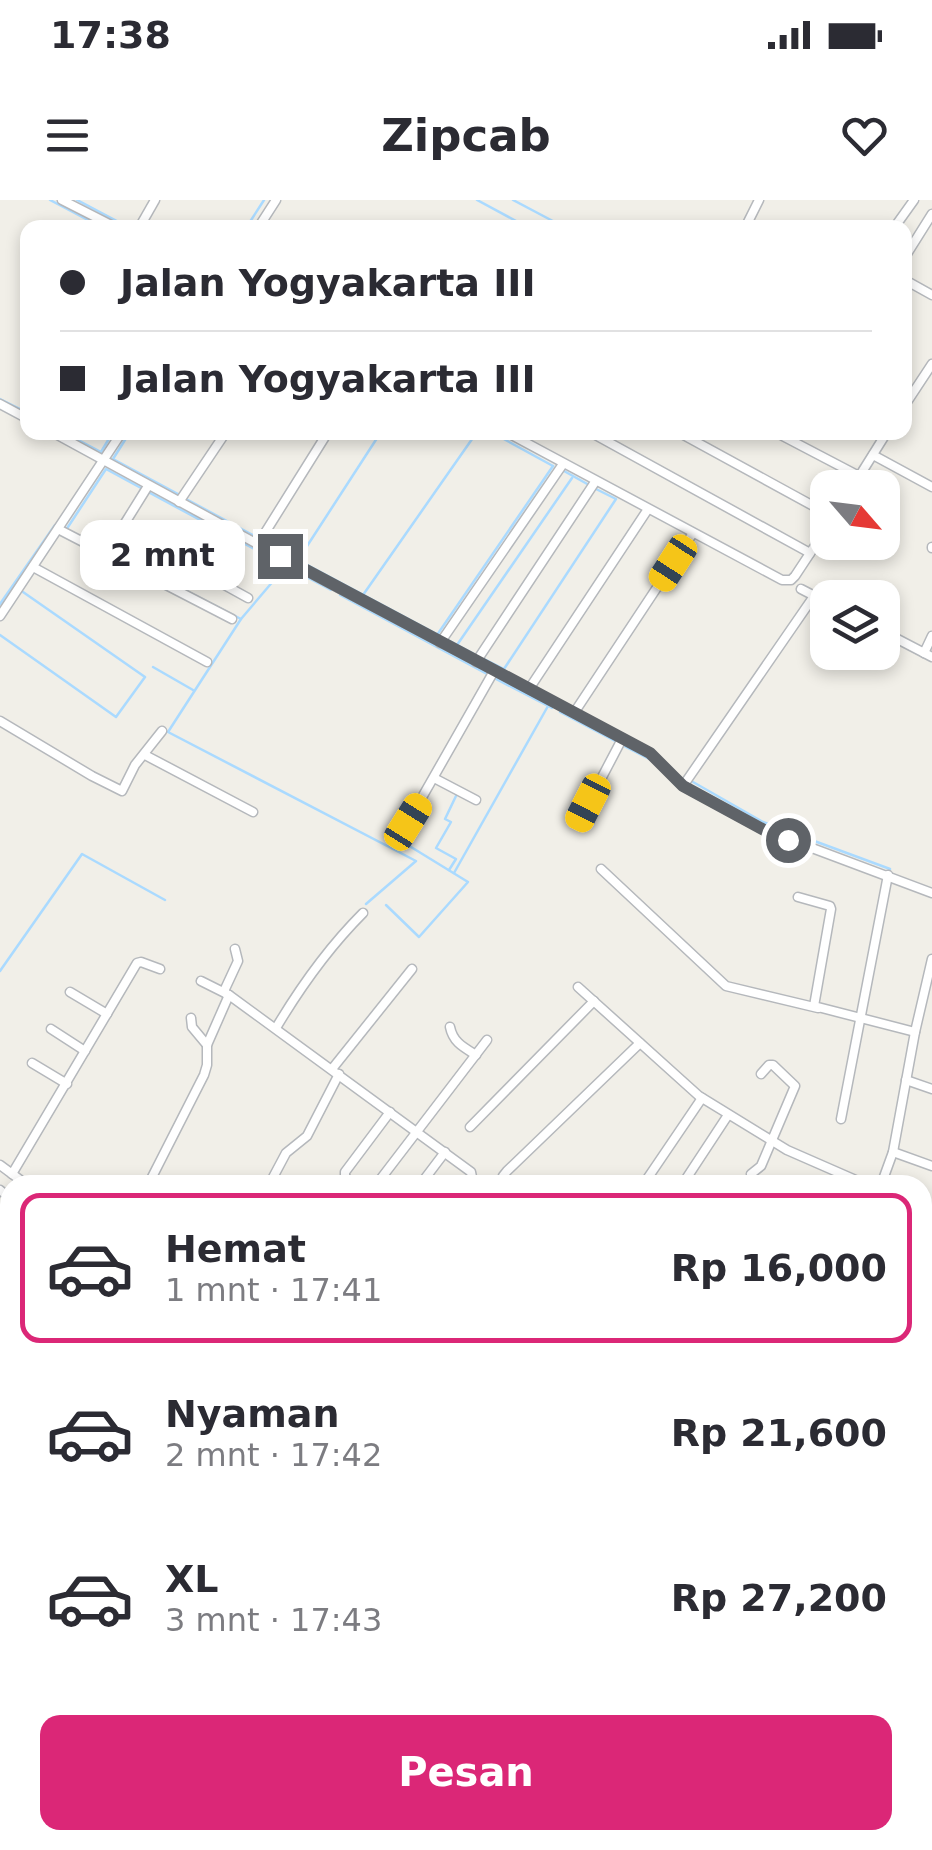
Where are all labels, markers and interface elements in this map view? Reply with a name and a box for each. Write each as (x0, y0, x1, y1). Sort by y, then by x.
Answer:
text: 17:38 (50, 13, 171, 57)
icon: menu (40, 108, 95, 163)
icon: heart (837, 108, 892, 163)
text: Zipcab (381, 109, 551, 162)
text: Jalan Yogyakarta III (120, 261, 536, 305)
text: Jalan Yogyakarta III (120, 357, 536, 401)
north arrow (810, 470, 900, 560)
map controls (810, 470, 900, 670)
callout: 2 mnt (80, 521, 245, 591)
car (644, 530, 702, 596)
route end (258, 534, 303, 579)
text: 2 mnt (110, 536, 215, 574)
button: layers (810, 580, 900, 670)
car (561, 769, 615, 837)
car (379, 789, 437, 855)
route start (766, 818, 811, 863)
icon: car (45, 1223, 135, 1313)
text: Hemat (165, 1227, 306, 1271)
text: Rp 16,000 (671, 1246, 887, 1290)
text: 1 mnt · 17:41 (165, 1271, 382, 1309)
icon: car (45, 1388, 135, 1478)
text: Nyaman (165, 1392, 340, 1436)
text: Rp 21,600 (671, 1411, 887, 1455)
text: 2 mnt · 17:42 (165, 1436, 382, 1474)
icon: car (45, 1553, 135, 1643)
text: XL (165, 1557, 219, 1601)
text: Rp 27,200 (671, 1576, 887, 1620)
text: 3 mnt · 17:43 (165, 1601, 382, 1639)
button: Pesan (40, 1715, 892, 1830)

